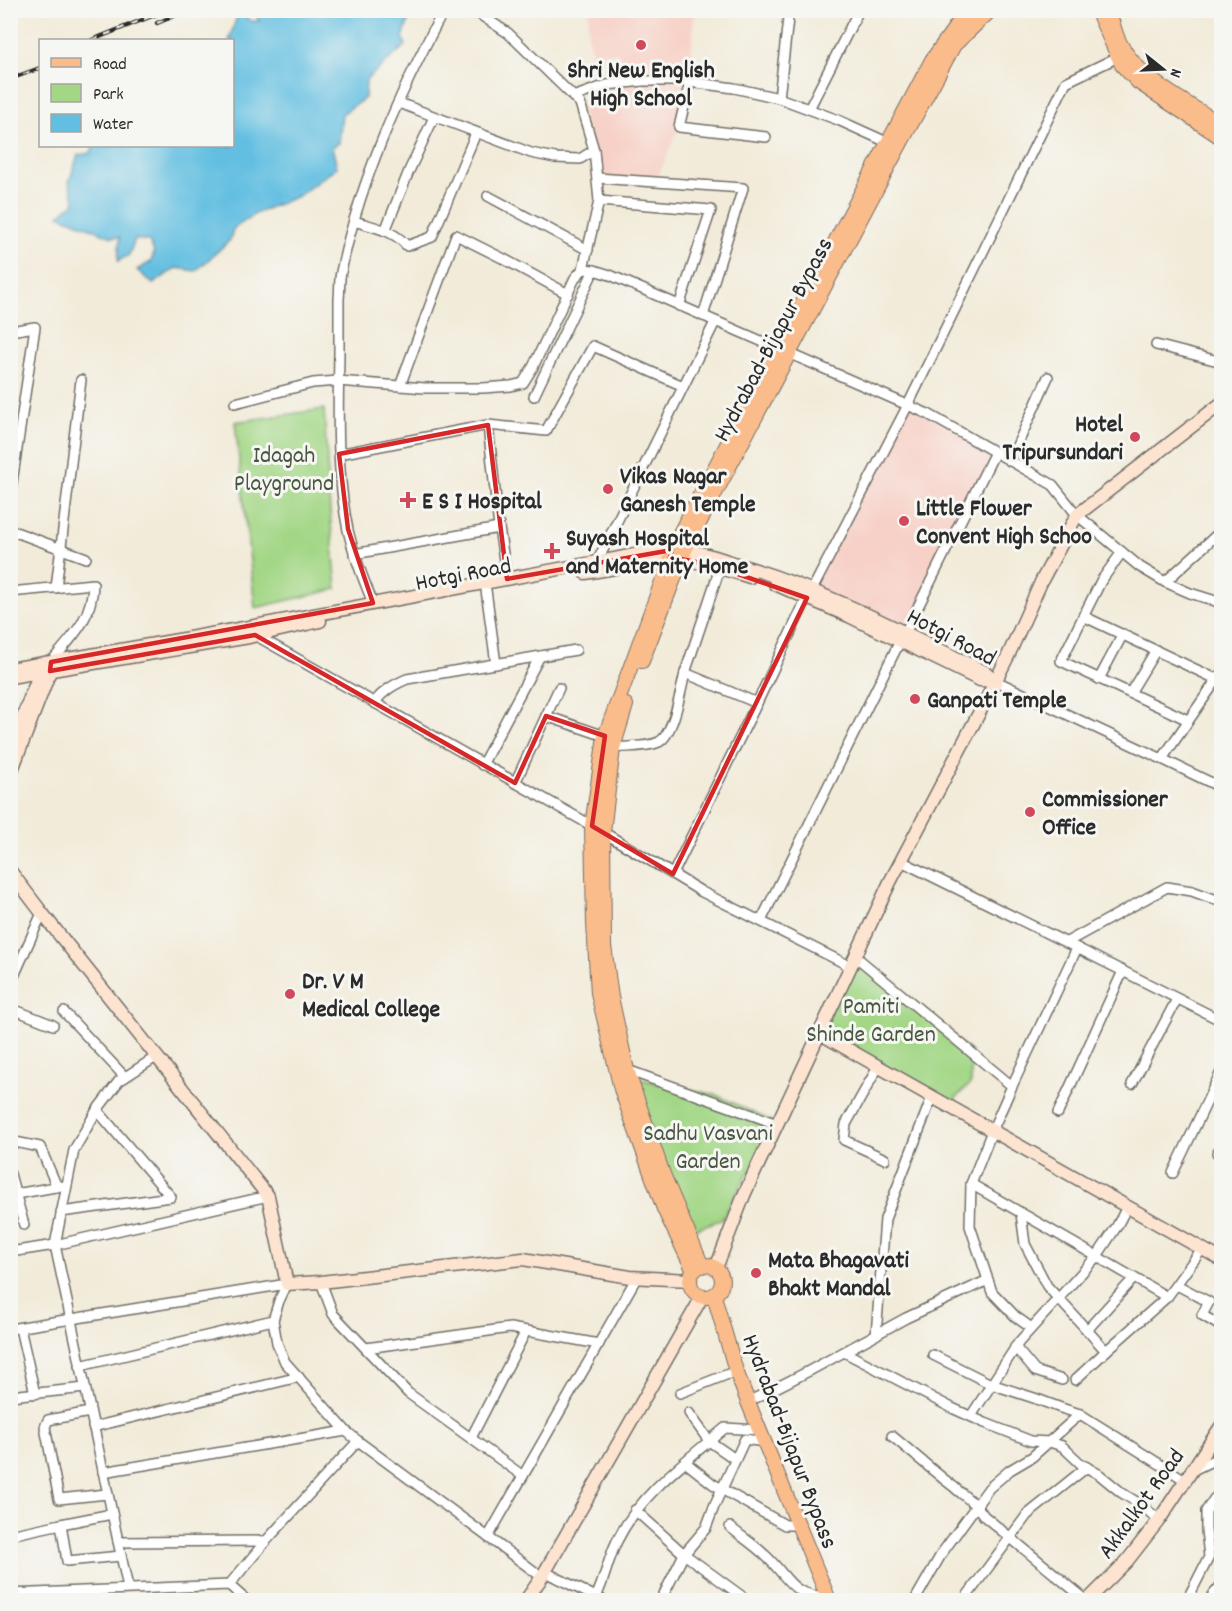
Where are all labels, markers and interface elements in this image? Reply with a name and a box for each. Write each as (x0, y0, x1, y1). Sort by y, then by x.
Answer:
marker: Shri New English High School (634, 38, 648, 52)
legend (39, 39, 234, 147)
north arrow (1133, 39, 1193, 99)
text: Road (93, 53, 127, 78)
place label: Shri New English High School (567, 55, 715, 117)
text: N (1163, 66, 1187, 80)
text: Park (93, 83, 124, 108)
text: Water (93, 113, 133, 138)
street label: Hydrabad-Bijapur Bypass (706, 232, 843, 449)
place label: Hotel Tripursundari (1002, 409, 1124, 471)
marker: Hotel Tripursundari (1128, 430, 1142, 444)
park label: Idagah Playground (234, 440, 334, 502)
place label: Vikas Nagar Ganesh Temple (620, 461, 756, 523)
marker: Vikas Nagar Ganesh Temple (601, 482, 615, 496)
place label: E S I Hospital (422, 486, 542, 520)
marker: E S I Hospital (399, 491, 417, 509)
place label: Little Flower Convent High Schoo (916, 493, 1092, 555)
marker: Little Flower Convent High Schoo (897, 514, 911, 528)
place label: Suyash Hospital and Maternity Home (566, 523, 749, 585)
marker: Suyash Hospital and Maternity Home (543, 542, 561, 560)
street label: Hotgi Road (413, 550, 514, 602)
street label: Hotgi Road (900, 601, 1001, 676)
place label: Ganpati Temple (927, 685, 1067, 719)
marker: Ganpati Temple (908, 692, 922, 706)
place label: Commissioner Office (1042, 784, 1169, 846)
marker: Commissioner Office (1023, 805, 1037, 819)
place label: Dr. V M Medical College (302, 966, 440, 1028)
marker: Dr. V M Medical College (283, 987, 297, 1001)
park label: Pamiti Shinde Garden (806, 991, 936, 1053)
park label: Sadhu Vasvani Garden (643, 1118, 773, 1180)
place label: Mata Bhagavati Bhakt Mandal (768, 1245, 909, 1307)
marker: Mata Bhagavati Bhakt Mandal (749, 1266, 763, 1280)
street label: Hydrabad-Bijapur Bypass (732, 1330, 845, 1554)
street label: Akkalkot Road (1091, 1442, 1194, 1567)

